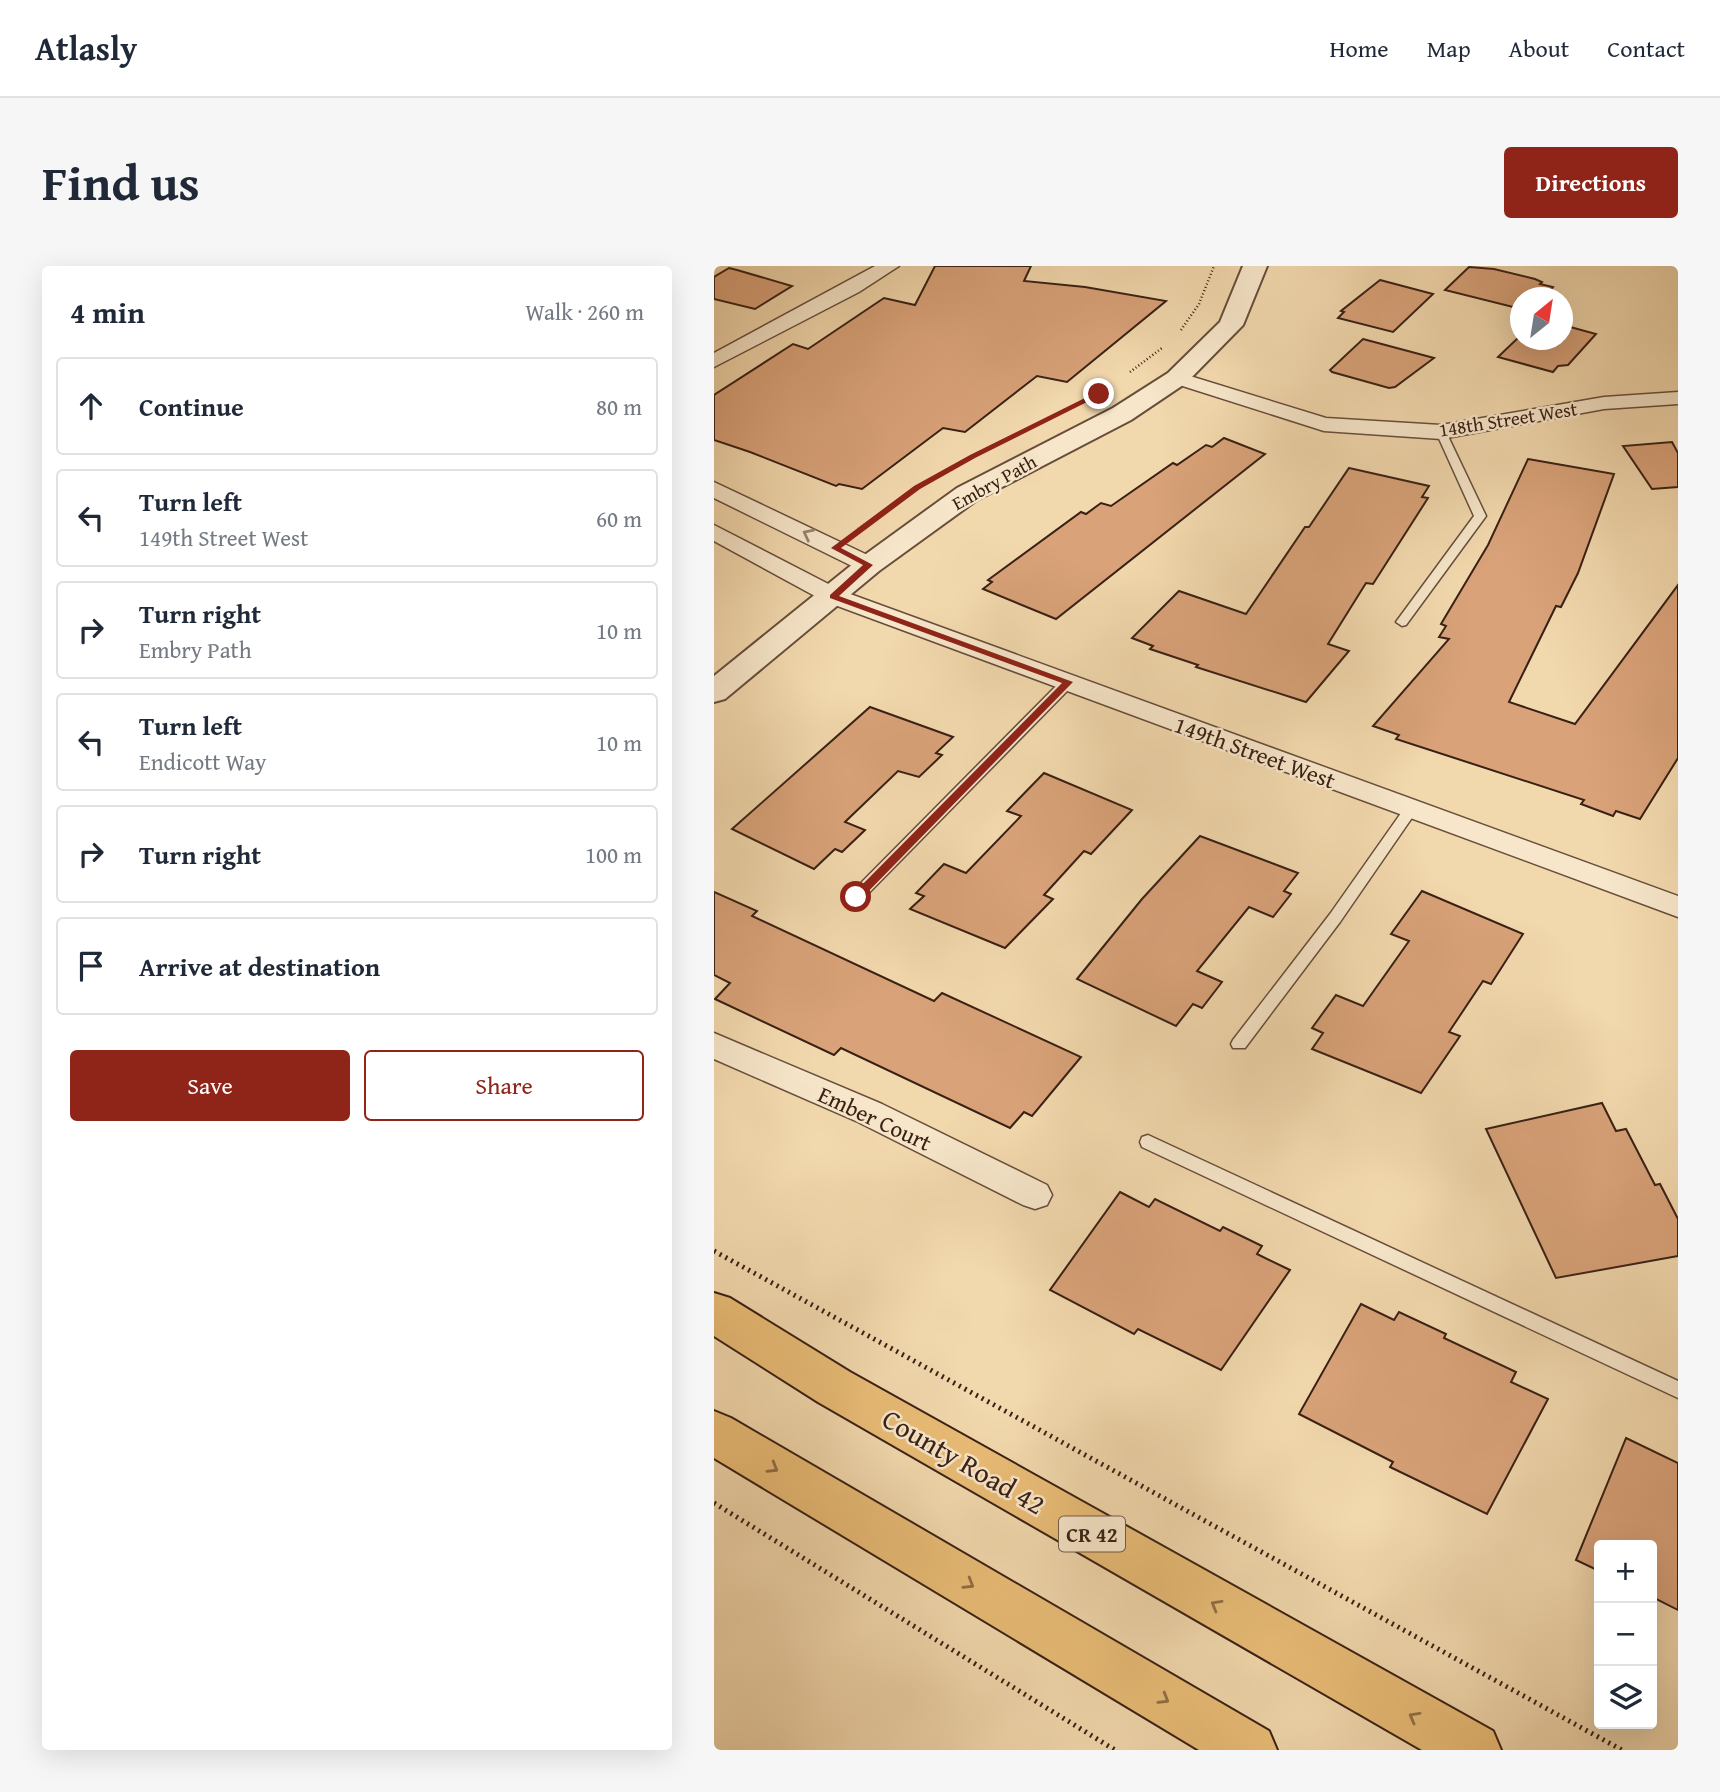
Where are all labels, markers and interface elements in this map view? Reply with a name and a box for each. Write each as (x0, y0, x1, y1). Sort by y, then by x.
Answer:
text: Atlasly (35, 24, 137, 72)
text: Home (1330, 31, 1389, 66)
text: Map (1427, 31, 1471, 66)
text: About (1509, 31, 1569, 66)
text: Contact (1607, 31, 1685, 66)
text: Find us (42, 146, 200, 218)
button: Directions (1504, 147, 1678, 218)
north arrow (1510, 287, 1573, 350)
text: 4 min (70, 290, 145, 334)
text: Walk · 260 m (525, 295, 644, 328)
route end (1083, 378, 1114, 409)
icon: ahead (72, 387, 110, 425)
text: Continue (139, 387, 244, 426)
text: 80 m (596, 390, 642, 423)
street label: 148th Street West (1437, 394, 1580, 444)
street label: Embry Path (947, 447, 1042, 517)
text: Turn left (139, 482, 242, 521)
icon: left (72, 499, 110, 537)
text: 60 m (596, 502, 642, 535)
text: 149th Street West (139, 521, 308, 554)
one-way arrow (803, 529, 815, 543)
text: Turn right (139, 594, 261, 633)
icon: right (72, 611, 110, 649)
text: 10 m (596, 614, 642, 647)
text: Embry Path (139, 633, 252, 666)
text: Turn left (139, 706, 242, 745)
street label: 149th Street West (1170, 708, 1340, 796)
icon: left (72, 723, 110, 761)
text: 10 m (596, 726, 642, 759)
text: Endicott Way (139, 745, 267, 778)
icon: right (72, 835, 110, 873)
text: Turn right (139, 835, 261, 874)
text: 100 m (585, 838, 642, 871)
route start (840, 881, 871, 912)
icon: arrive (72, 947, 110, 985)
text: Arrive at destination (139, 947, 380, 986)
button: Save (70, 1050, 350, 1121)
button: Share (364, 1050, 644, 1121)
street label: Ember Court (813, 1077, 937, 1159)
street label: County Road 42 (875, 1398, 1053, 1524)
one-way arrow (765, 1460, 778, 1473)
road number: CR 42 (1059, 1516, 1125, 1552)
map controls (1594, 1540, 1657, 1729)
button: + (1594, 1540, 1657, 1603)
one-way arrow (961, 1575, 974, 1588)
one-way arrow (1210, 1600, 1223, 1613)
button: − (1594, 1603, 1657, 1666)
button: layers (1594, 1666, 1657, 1729)
one-way arrow (1157, 1691, 1170, 1704)
one-way arrow (1409, 1712, 1421, 1725)

